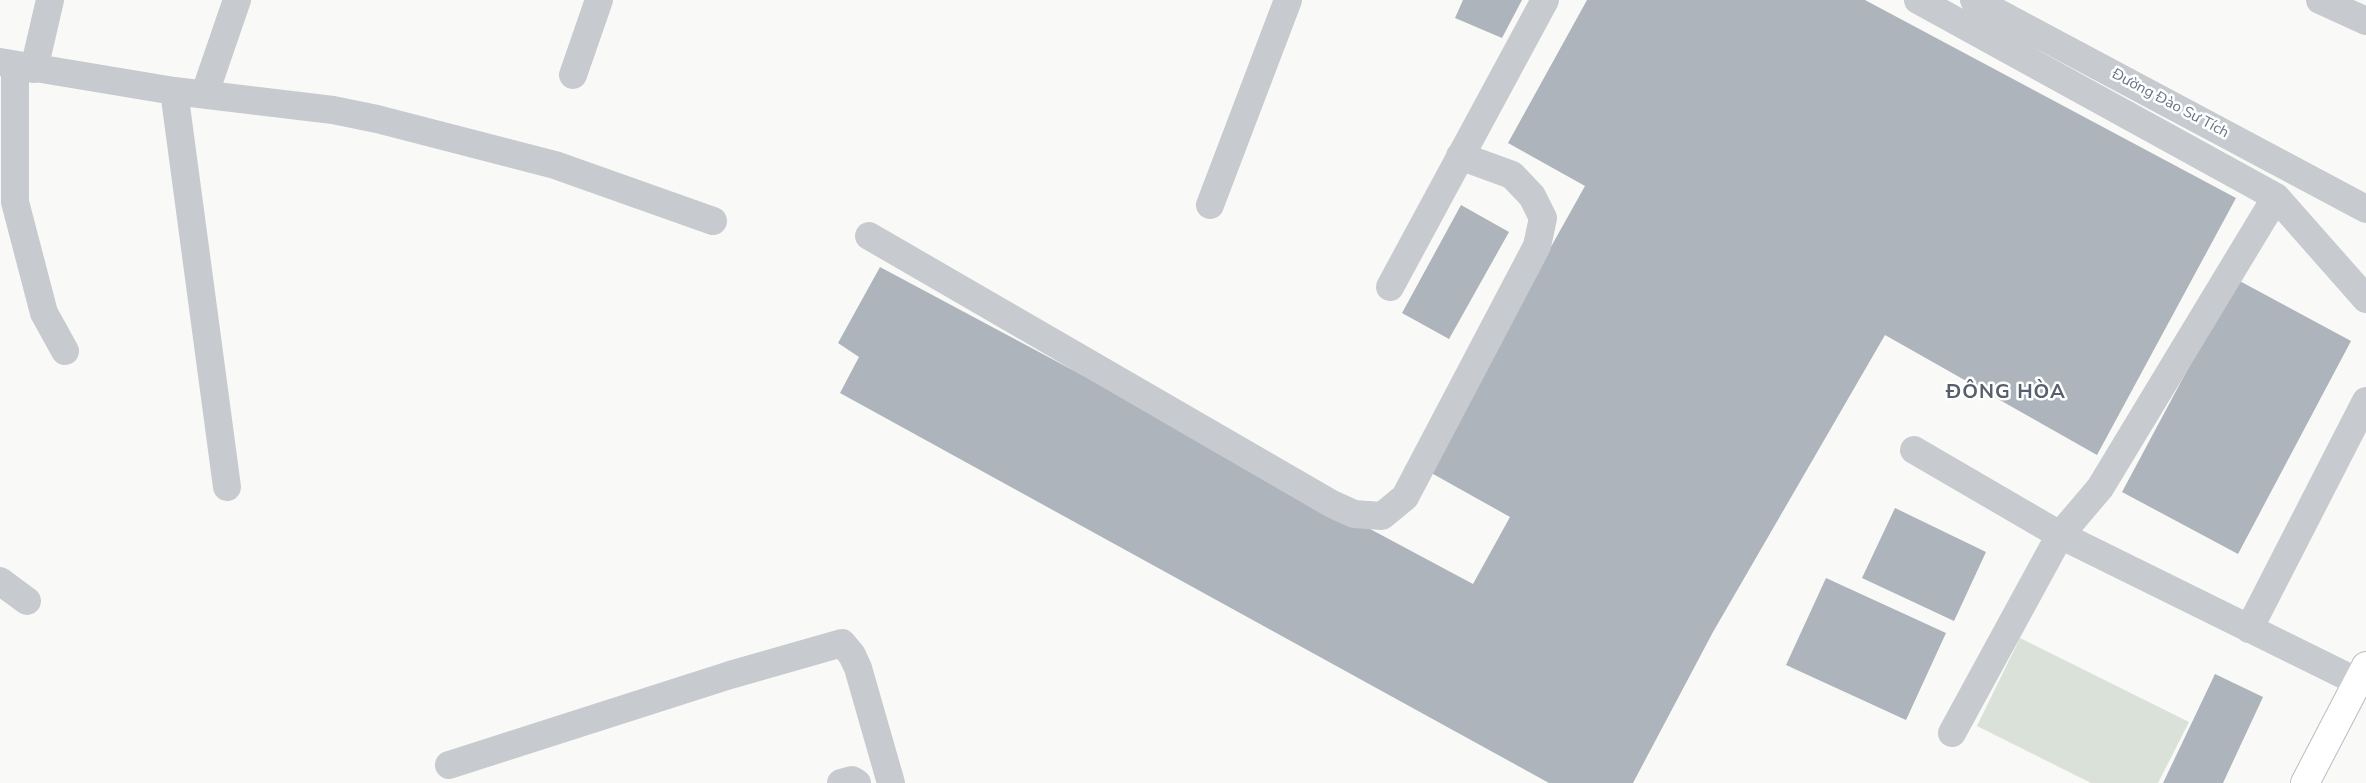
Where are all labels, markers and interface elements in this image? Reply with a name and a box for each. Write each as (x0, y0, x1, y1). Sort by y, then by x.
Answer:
street label: Đường Đào Sư Tích (2108, 66, 2232, 142)
district label: ĐÔNG HÒA (1945, 381, 2067, 405)

